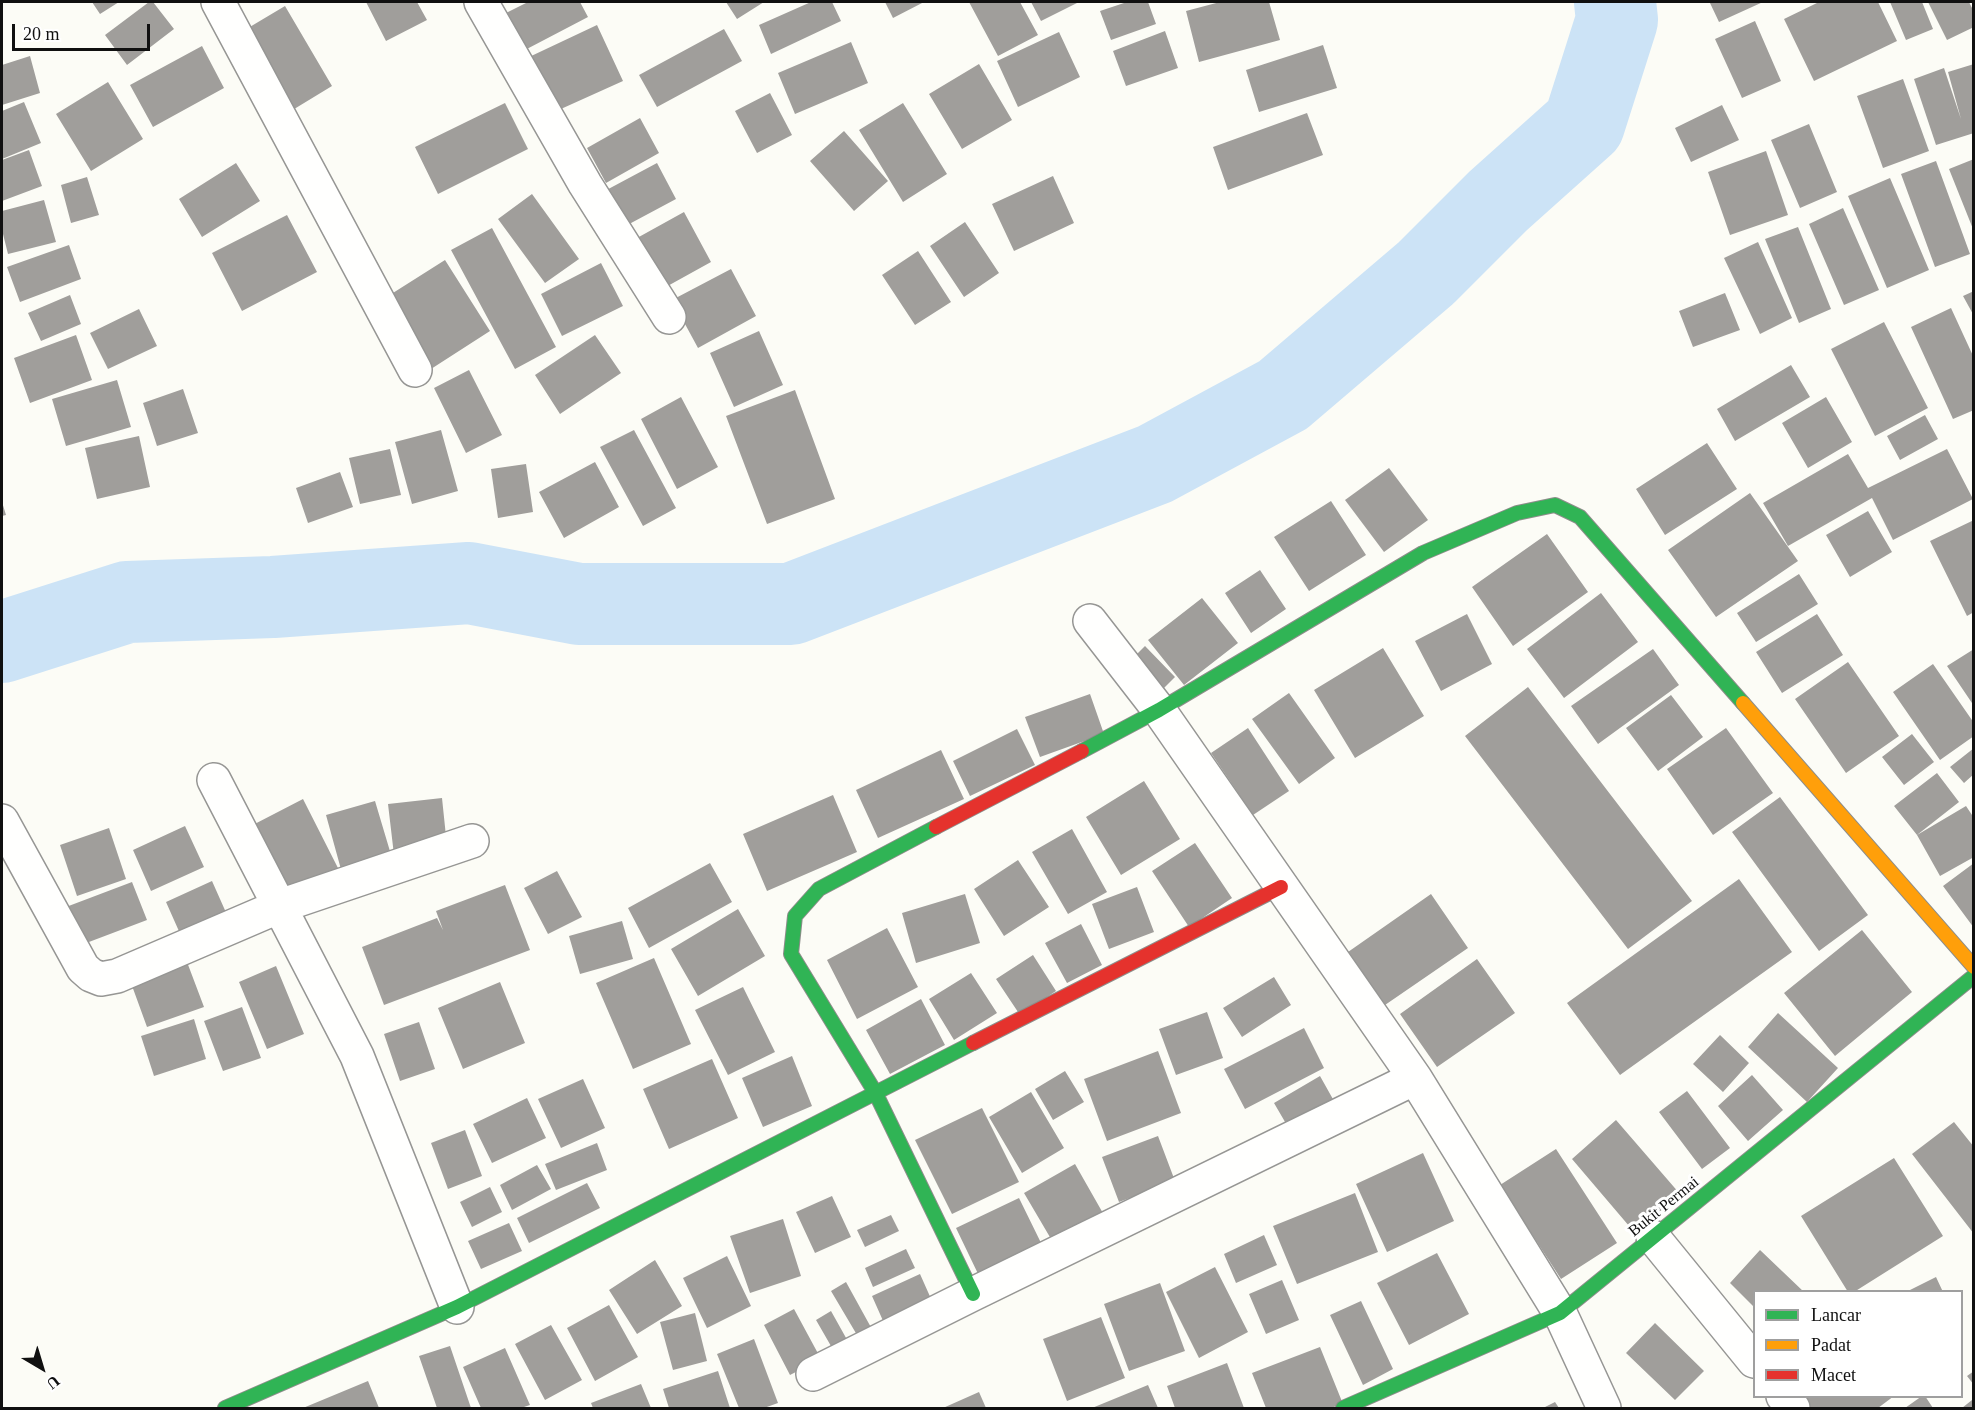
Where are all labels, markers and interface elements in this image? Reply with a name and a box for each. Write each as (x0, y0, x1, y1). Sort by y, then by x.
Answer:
scale bar (15, 12, 153, 50)
text: 20 m (23, 24, 60, 44)
street label: Bukit Permai (1625, 1173, 1703, 1241)
legend (1753, 1290, 1963, 1398)
text: Lancar (1811, 1305, 1861, 1325)
text: Padat (1811, 1335, 1851, 1355)
north arrow (12, 1338, 72, 1398)
text: Macet (1811, 1365, 1856, 1385)
text: U (44, 1372, 63, 1393)

